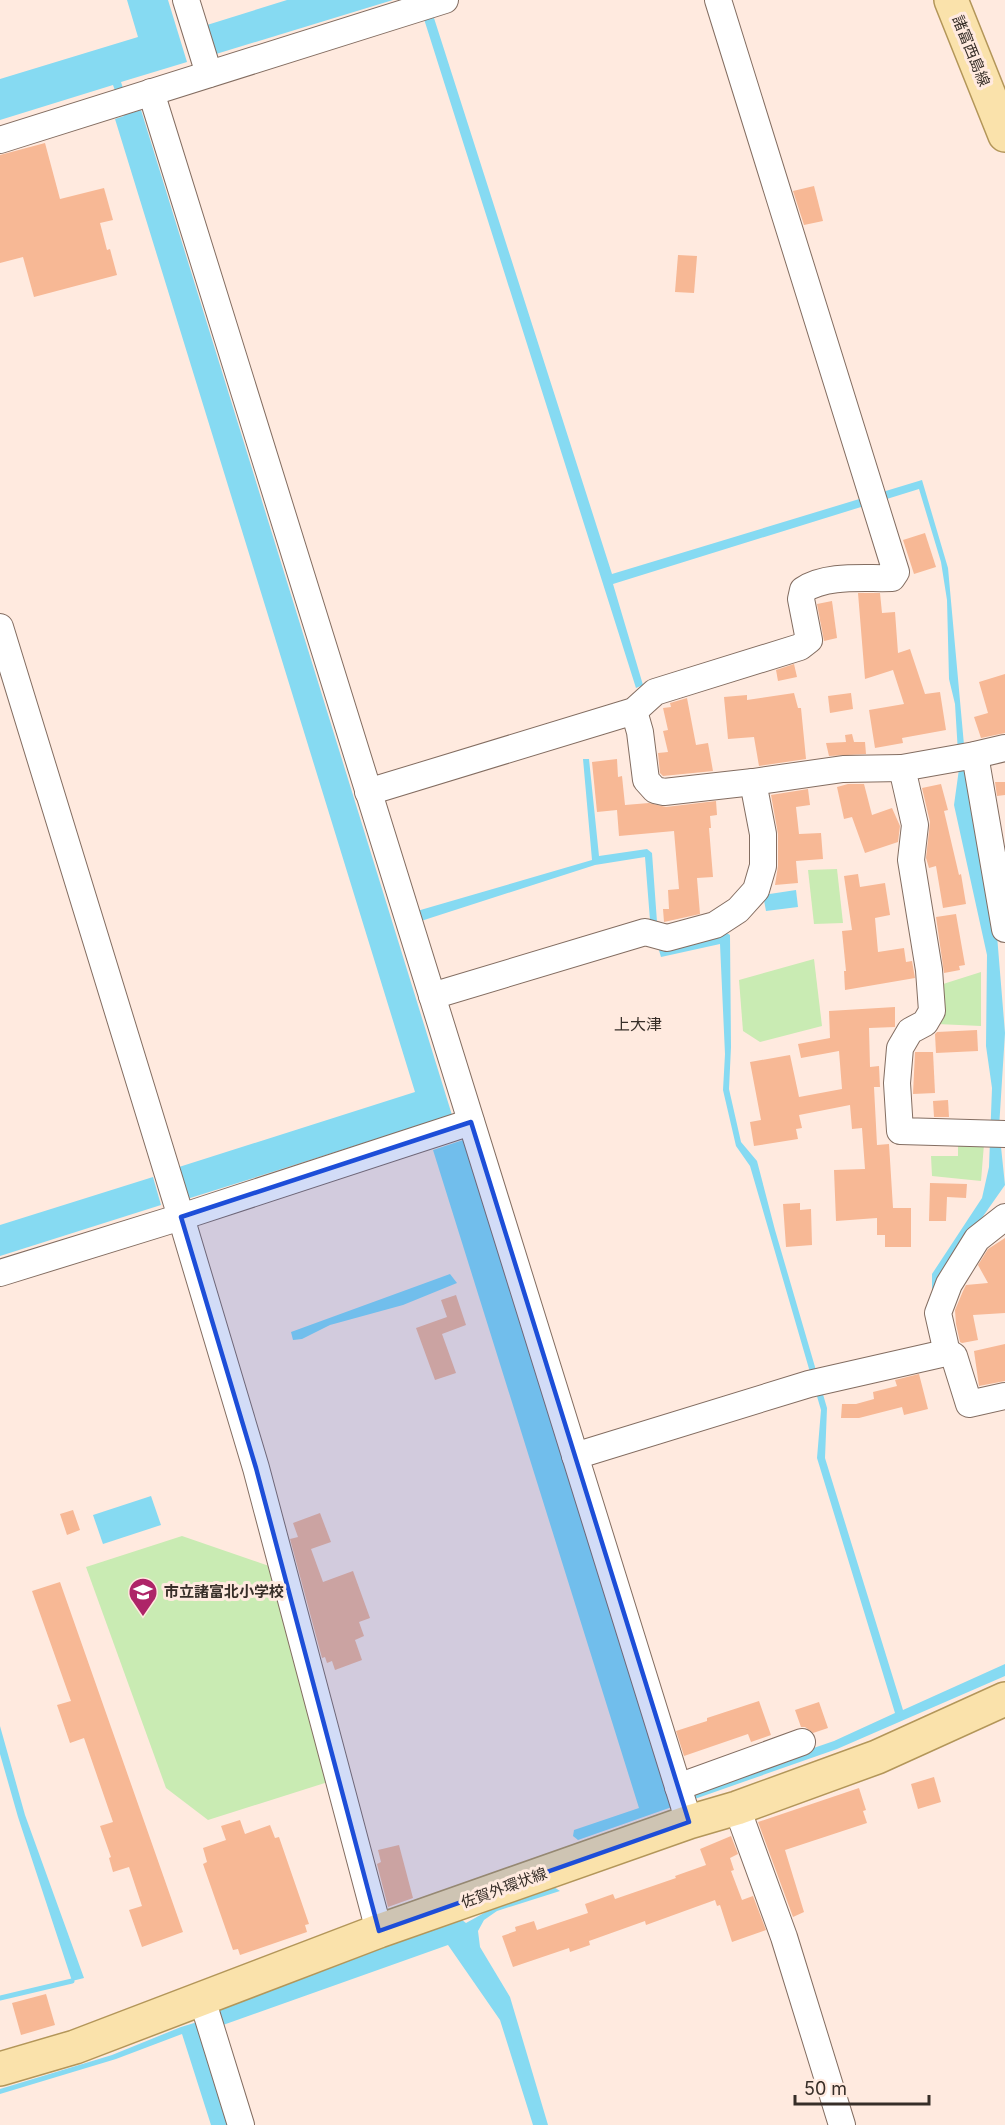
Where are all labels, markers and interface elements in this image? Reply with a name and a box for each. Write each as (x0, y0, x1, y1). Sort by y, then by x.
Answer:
street label: 諸富西島線 (949, 12, 994, 89)
district label: 上大津 (614, 1014, 662, 1034)
school or university icon: 市立諸富北小学校 (127, 1576, 159, 1618)
place label: 市立諸富北小学校 (164, 1582, 284, 1601)
street label: 佐賀外環状線 (458, 1863, 549, 1912)
scale bar (795, 2068, 928, 2106)
text: 50 m (804, 2078, 847, 2099)

